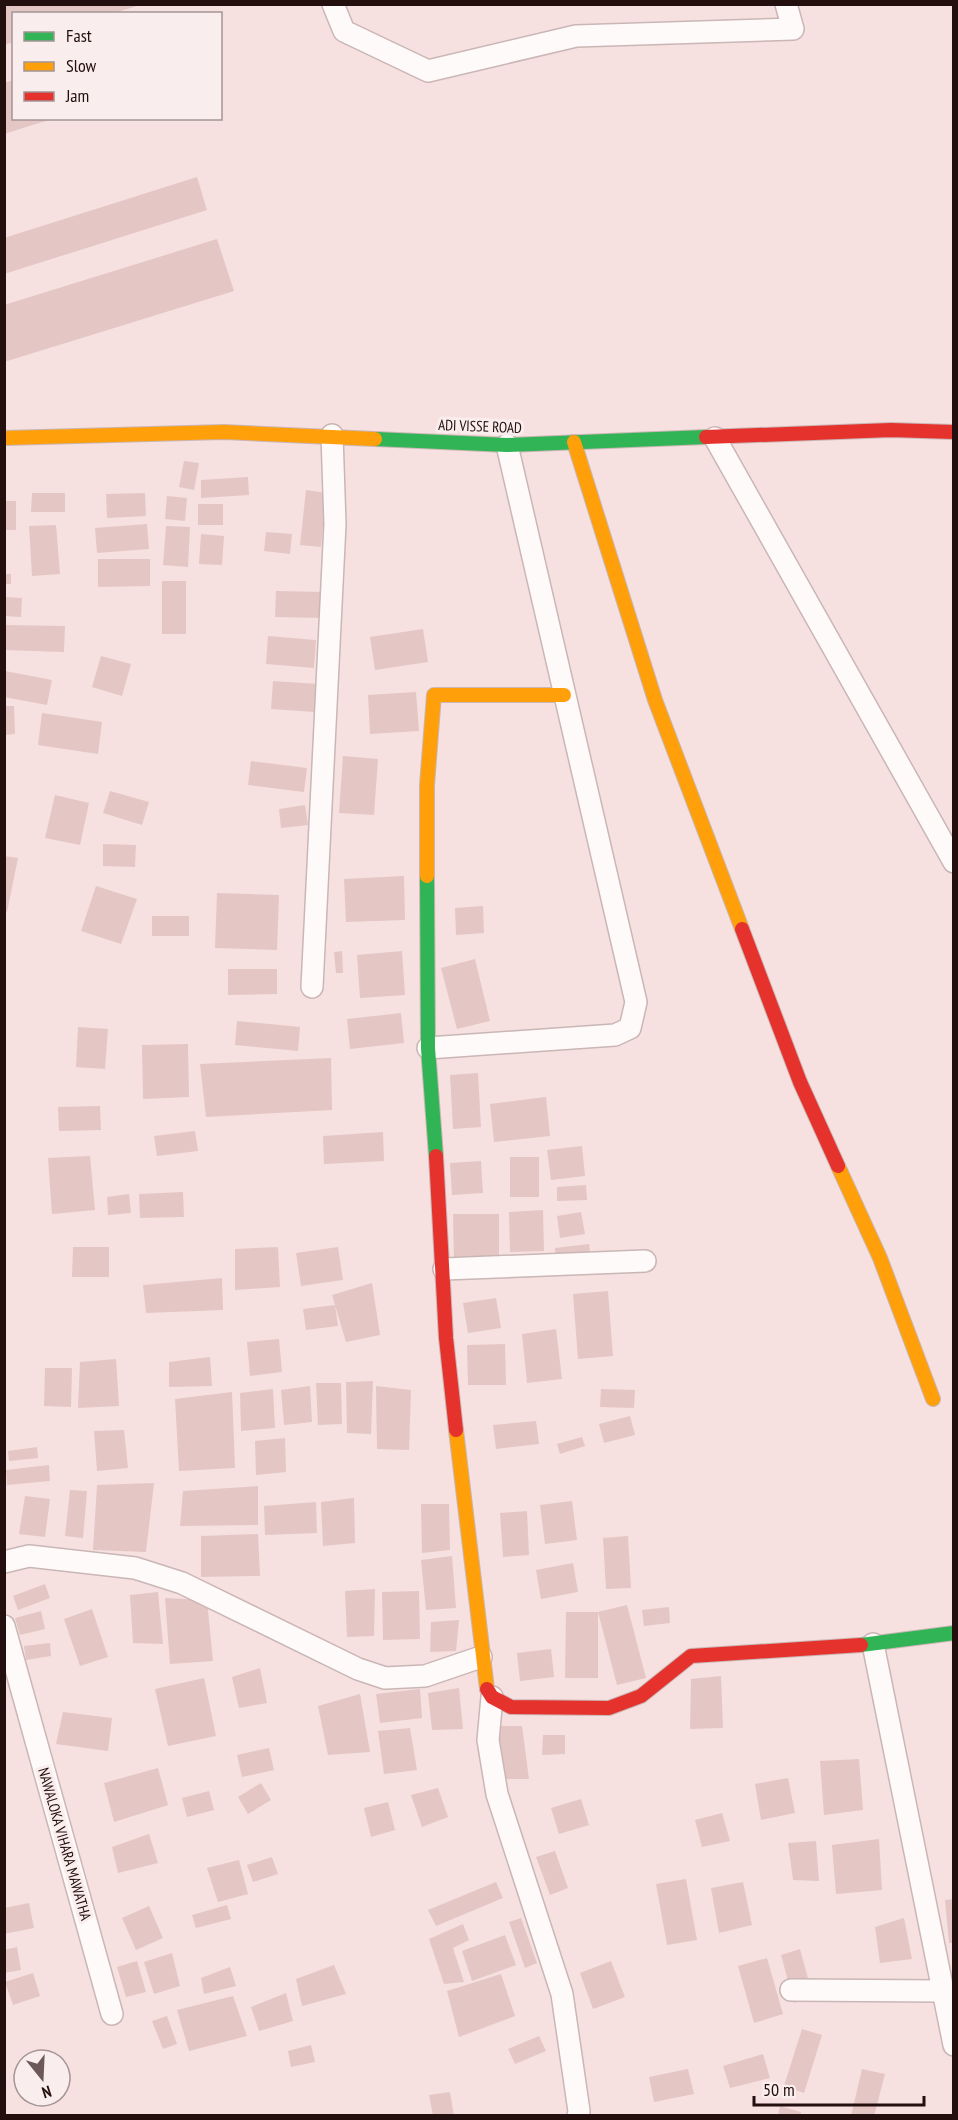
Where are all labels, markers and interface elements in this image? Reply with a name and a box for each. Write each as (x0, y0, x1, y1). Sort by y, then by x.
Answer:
legend (12, 12, 222, 120)
text: Fast (66, 24, 92, 47)
text: Slow (66, 54, 97, 77)
text: Jam (65, 84, 89, 107)
street label: ADI VISSE ROAD (438, 415, 522, 437)
street label: NAWALOKA VIHARA MAWATHA (34, 1765, 96, 1923)
north arrow (12, 2048, 72, 2108)
scale bar (754, 2069, 924, 2107)
text: 50 m (763, 2078, 795, 2101)
text: N (39, 2081, 54, 2103)

